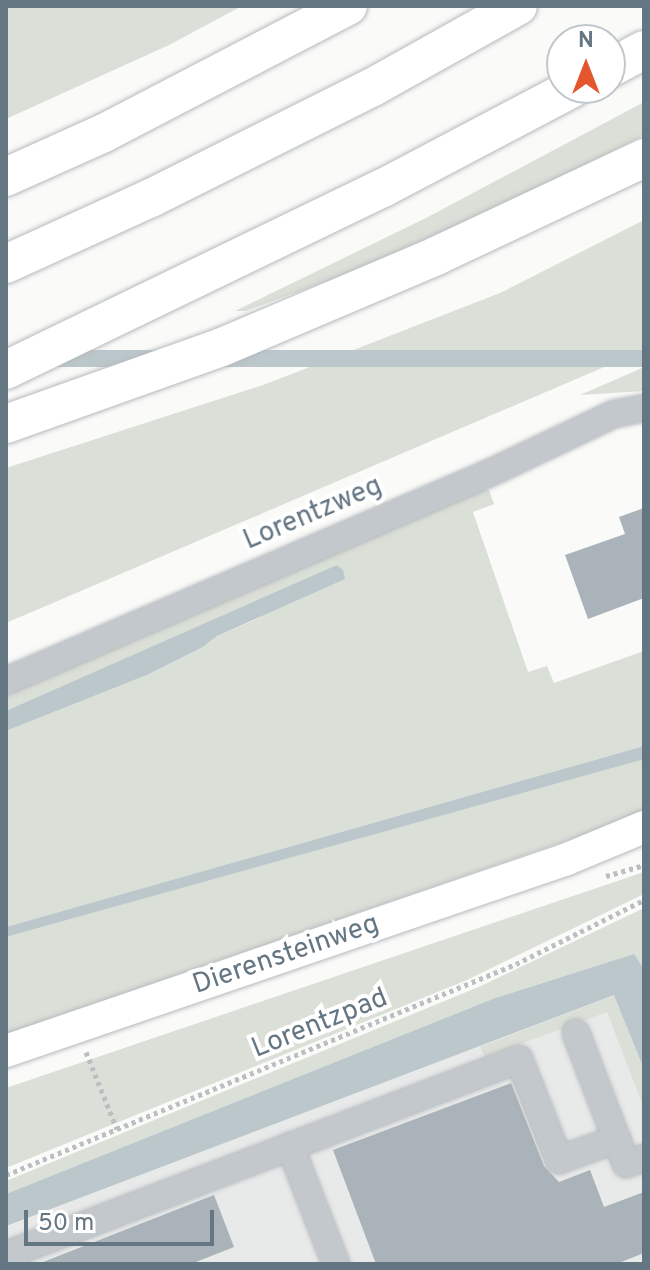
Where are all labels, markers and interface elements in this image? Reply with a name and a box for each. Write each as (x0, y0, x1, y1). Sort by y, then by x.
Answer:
north arrow (546, 24, 626, 104)
text: N (578, 28, 594, 55)
street label: Lorentzweg (239, 470, 387, 558)
street label: Dierensteinweg (188, 907, 384, 1003)
street label: Lorentzpad (247, 982, 393, 1066)
scale bar (28, 1194, 218, 1244)
text: 50 m (38, 1209, 94, 1239)

